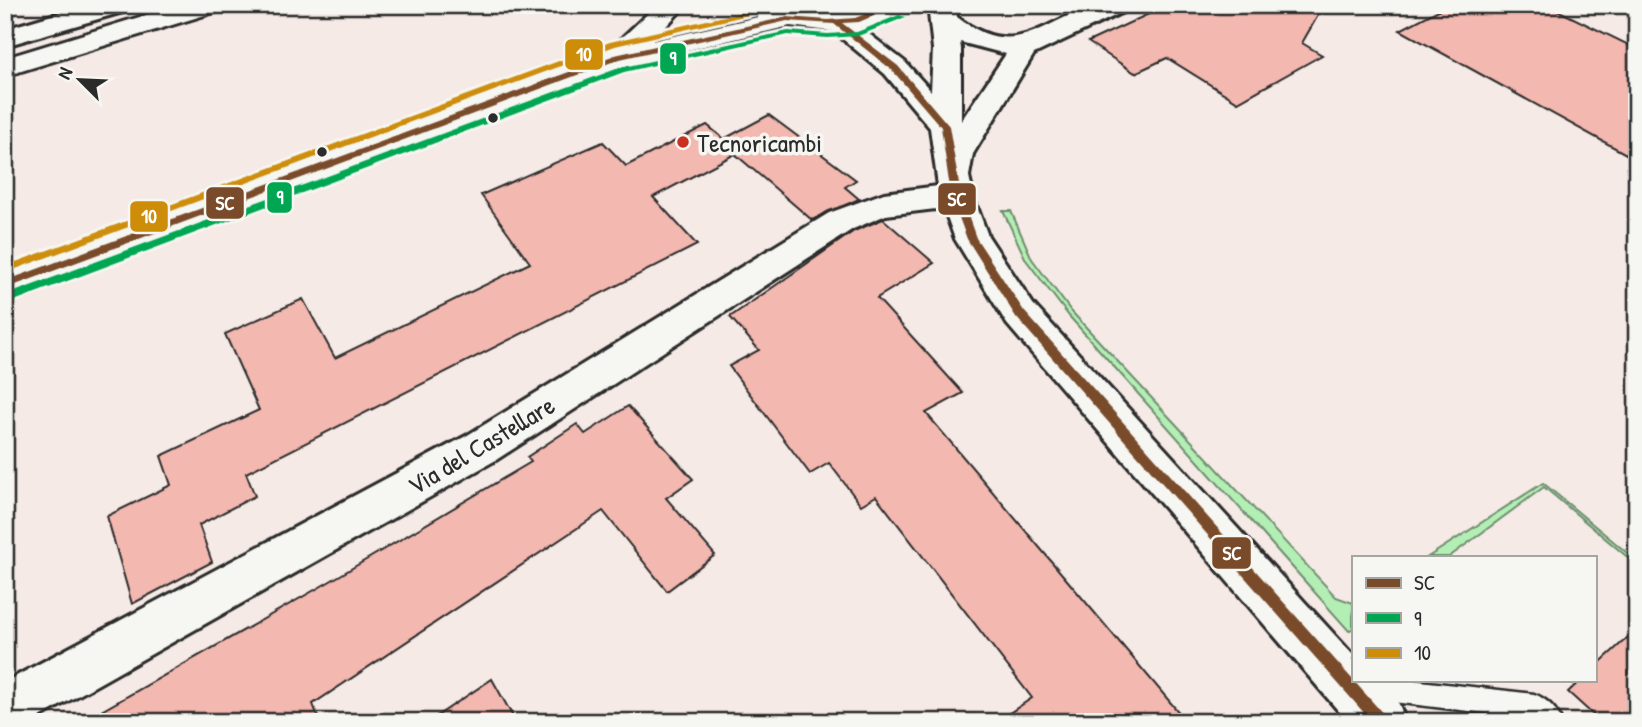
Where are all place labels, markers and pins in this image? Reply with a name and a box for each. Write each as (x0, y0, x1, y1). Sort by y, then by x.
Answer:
unlabelled marker (486, 111, 500, 125)
place label: Tecnoricambi (697, 125, 822, 160)
marker: Tecnoricambi (675, 134, 691, 150)
unlabelled marker (315, 145, 329, 159)

